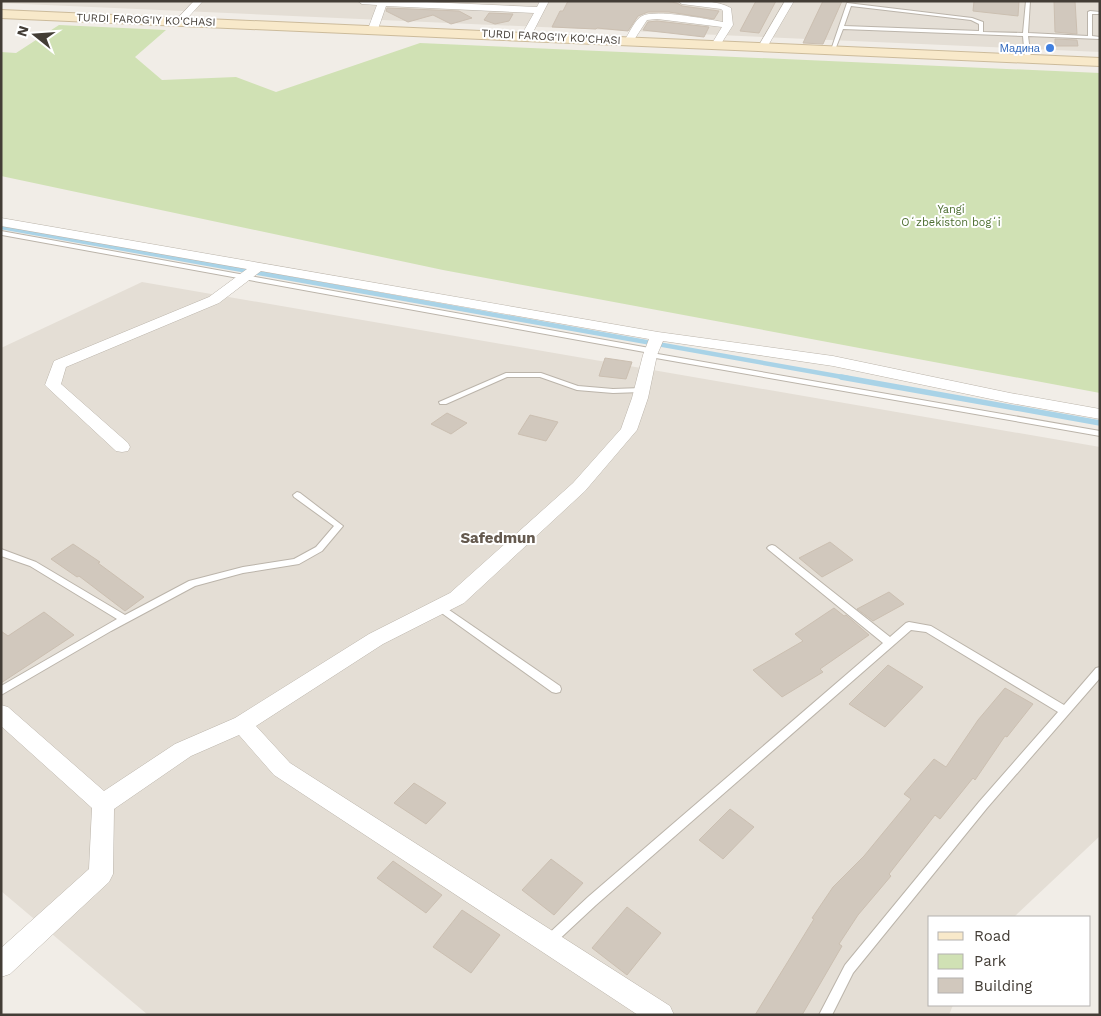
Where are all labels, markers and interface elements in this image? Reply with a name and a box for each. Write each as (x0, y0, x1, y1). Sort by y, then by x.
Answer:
north arrow (10, 10, 60, 60)
street label: TURDI FAROG'IY KO'CHASI (76, 11, 216, 29)
text: N (13, 24, 32, 38)
street label: TURDI FAROG'IY KO'CHASI (481, 27, 621, 47)
place label: Мадина (1000, 42, 1041, 55)
marker: Мадина (1044, 42, 1056, 54)
park label: Yangi Oʻzbekiston bogʻi (901, 203, 1001, 229)
district label: Safedmun (460, 529, 536, 547)
legend (928, 916, 1091, 1006)
text: Road (974, 927, 1011, 945)
text: Park (974, 952, 1007, 970)
text: Building (974, 977, 1032, 995)

